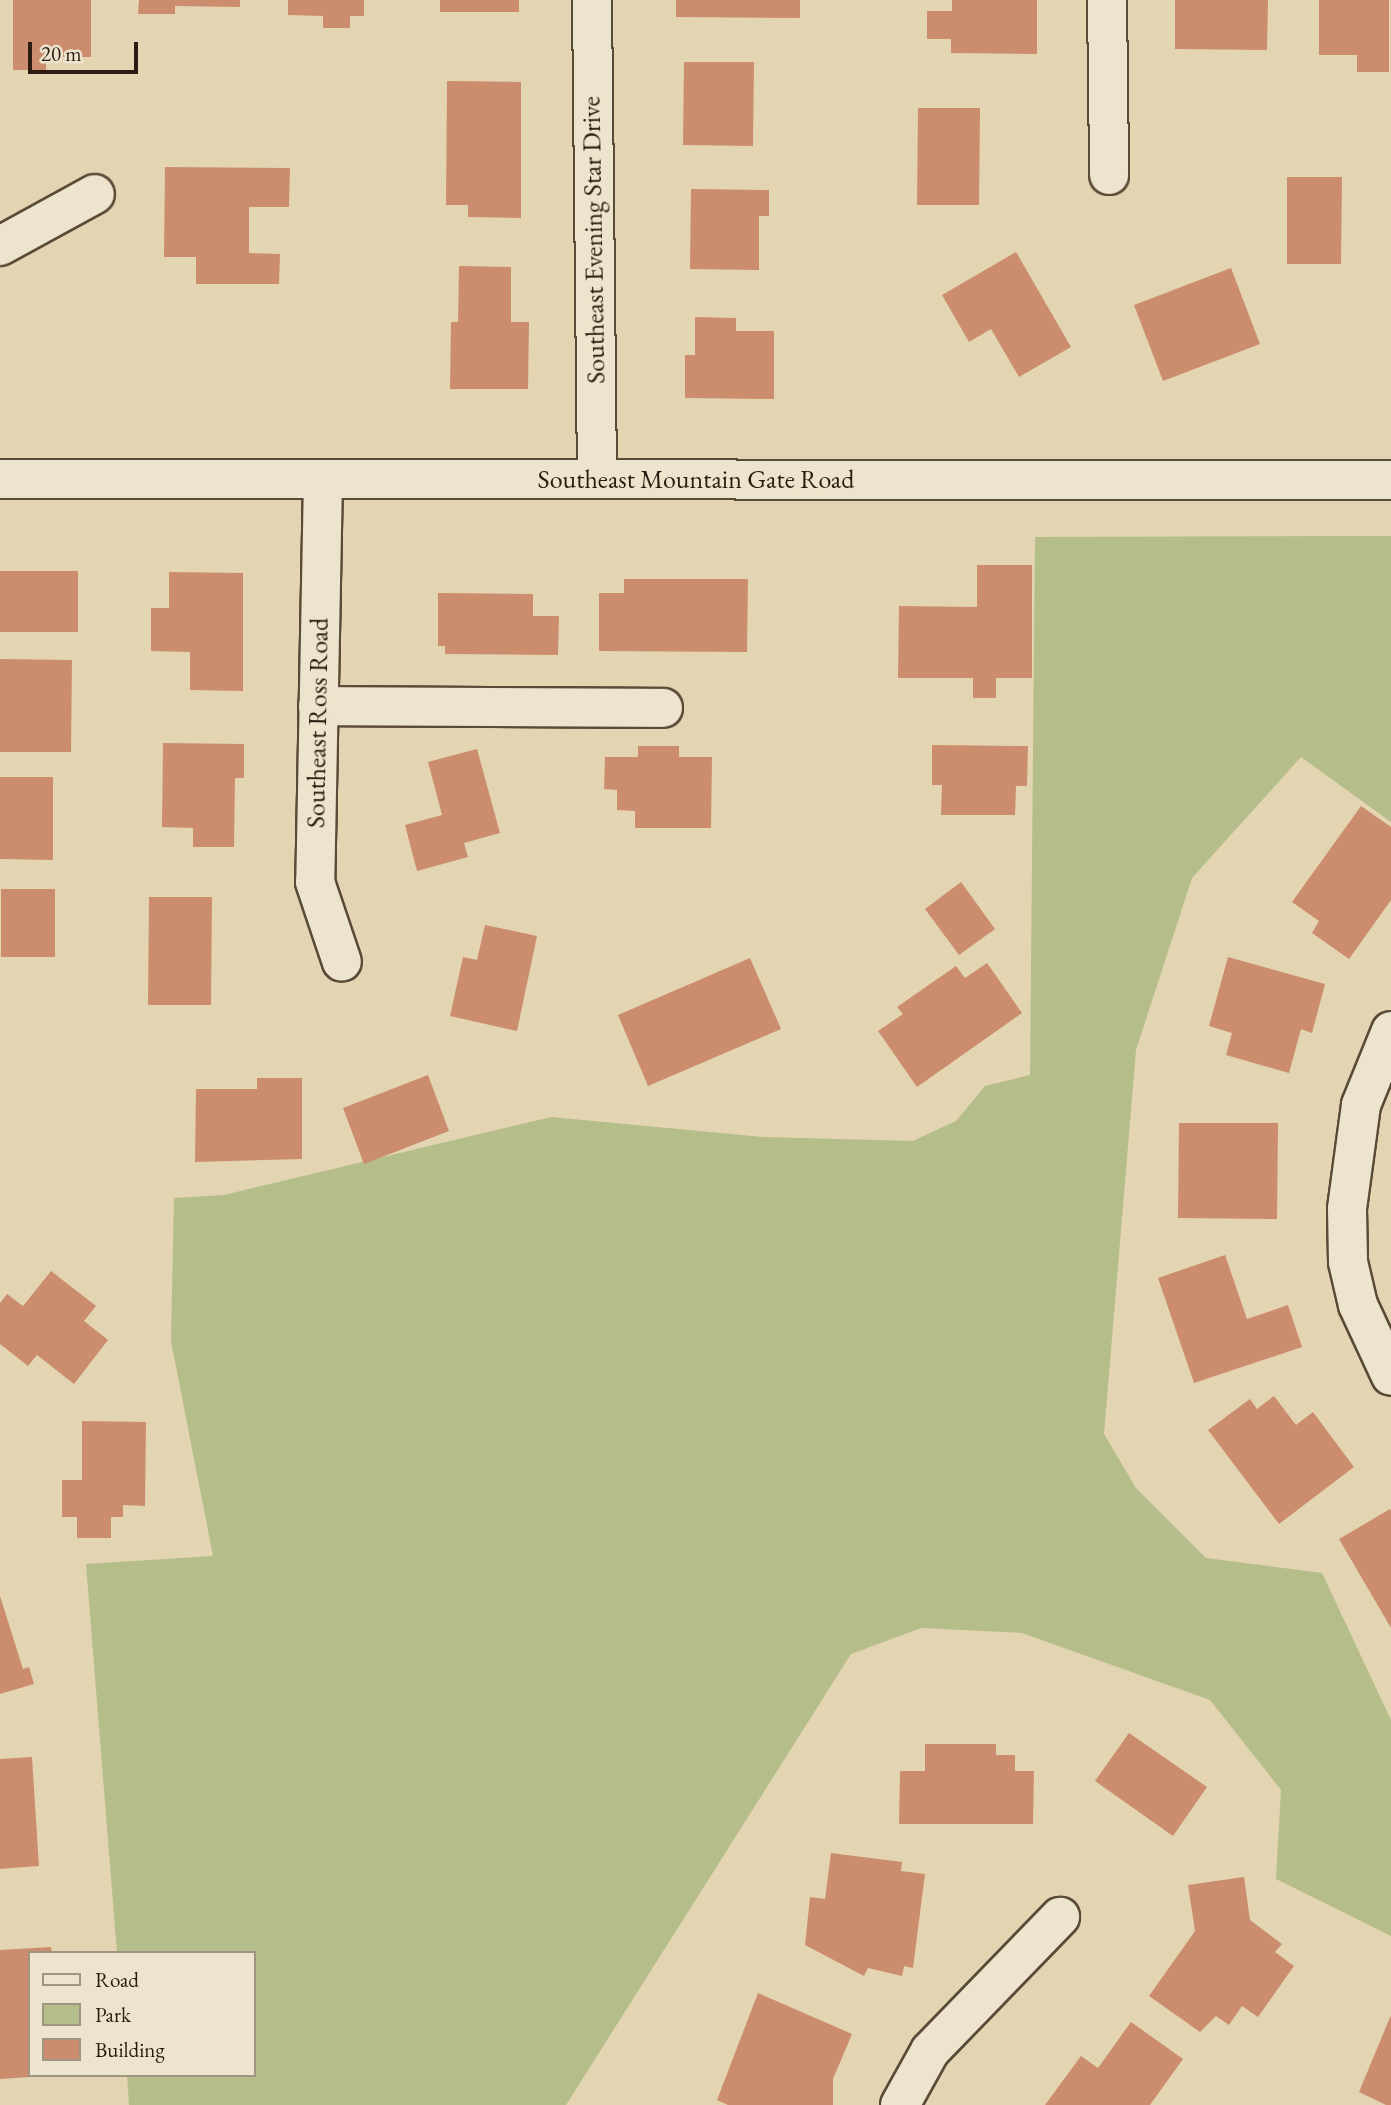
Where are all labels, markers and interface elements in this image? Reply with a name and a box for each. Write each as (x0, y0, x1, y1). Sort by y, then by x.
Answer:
scale bar (32, 28, 142, 72)
text: 20 m (41, 40, 82, 67)
street label: Southeast Evening Star Drive (576, 96, 612, 384)
street label: Southeast Mountain Gate Road (538, 464, 854, 496)
street label: Southeast Ross Road (301, 618, 335, 828)
legend (28, 1951, 256, 2077)
text: Road (95, 1966, 139, 1993)
text: Park (95, 2001, 131, 2028)
text: Building (95, 2036, 165, 2063)

